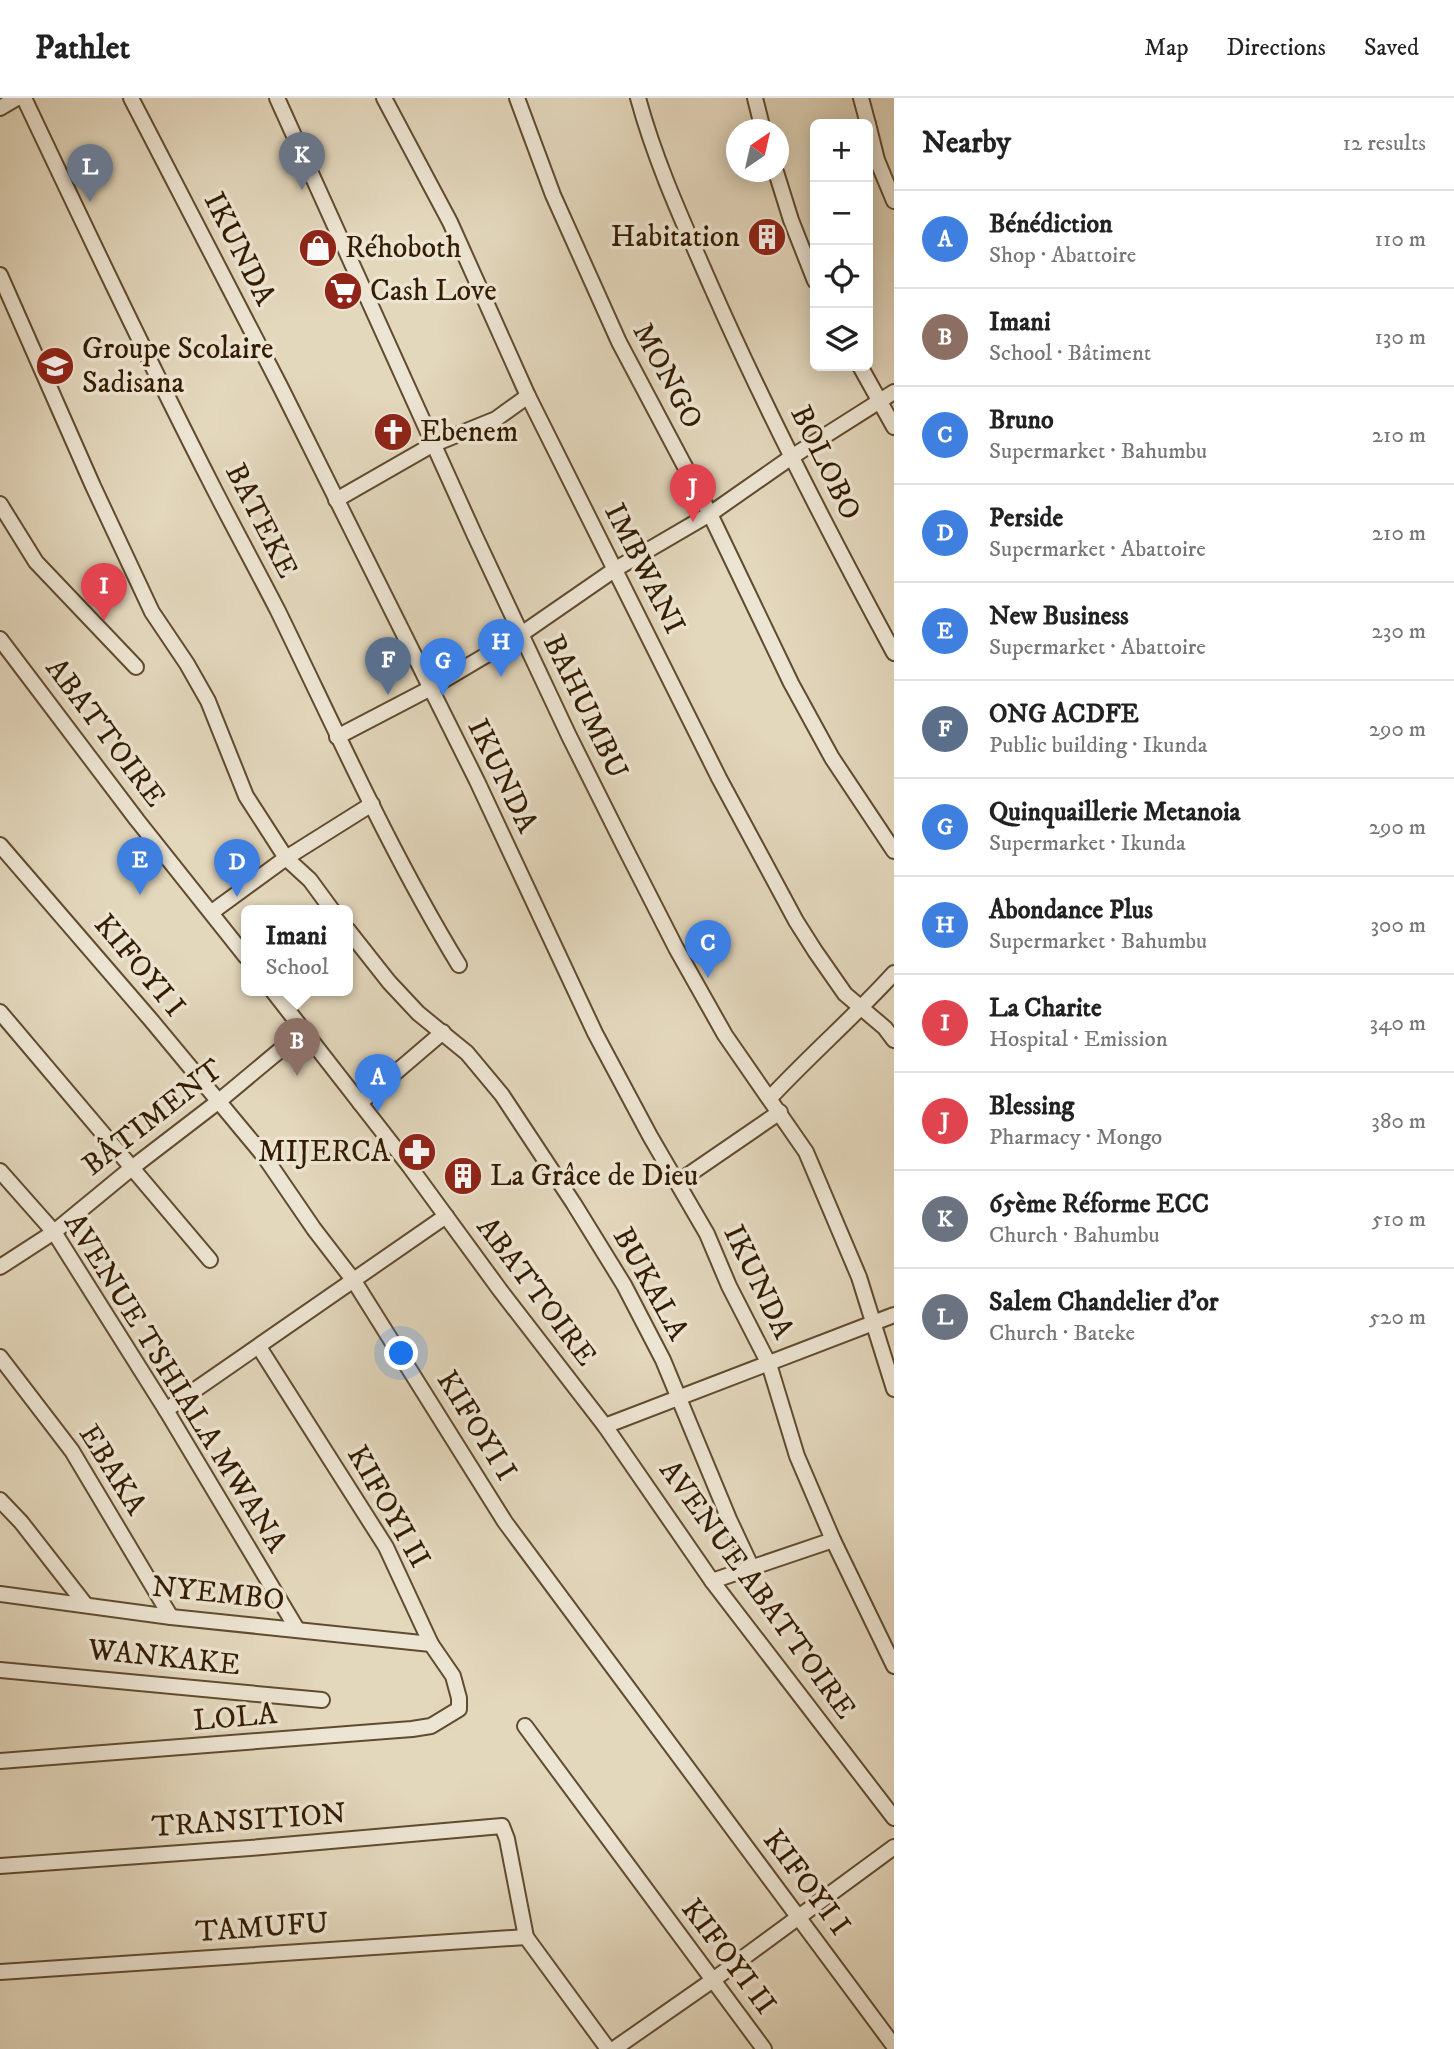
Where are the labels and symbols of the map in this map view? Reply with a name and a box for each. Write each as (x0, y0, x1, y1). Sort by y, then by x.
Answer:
north arrow (726, 119, 789, 182)
pin: K (279, 132, 325, 190)
pin: L (67, 144, 113, 202)
street label: IKUNDA (195, 186, 284, 313)
building icon: Habitation (746, 216, 788, 258)
place label: Habitation (610, 219, 740, 256)
shop icon: Réhoboth (297, 227, 339, 269)
place label: Réhoboth (345, 230, 462, 267)
supermarket icon: Cash Love (322, 270, 364, 312)
place label: Cash Love (370, 273, 497, 310)
street label: MONGO (624, 317, 710, 435)
place label: Groupe Scolaire Sadisana (82, 331, 273, 402)
school or university icon: Groupe Scolaire Sadisana (34, 345, 76, 387)
street label: BOLOBO (781, 400, 869, 526)
church icon: Ebenem (372, 411, 414, 453)
place label: Ebenem (420, 414, 518, 451)
street label: BATEKE (216, 458, 306, 584)
pin: J (670, 464, 716, 522)
street label: IMBWANI (595, 498, 693, 640)
pin: I (81, 563, 127, 621)
pin: H (478, 619, 524, 677)
street label: BAHUMBU (534, 629, 636, 785)
pin: F (365, 637, 411, 695)
pin: G (420, 638, 466, 696)
street label: ABATTOIRE (37, 651, 173, 815)
street label: IKUNDA (459, 713, 546, 840)
pin: E (117, 837, 163, 895)
pin: D (214, 839, 260, 897)
street label: KIFOYI I (85, 907, 193, 1025)
pin: C (685, 920, 731, 978)
pin: B (274, 1018, 320, 1076)
street label: BÂTIMENT (74, 1050, 231, 1184)
pin: A (355, 1054, 401, 1112)
pharmacy icon: MIJERCA (396, 1131, 438, 1173)
place label: MIJERCA (258, 1134, 391, 1171)
building icon: La Grâce de Dieu (442, 1155, 484, 1197)
place label: La Grâce de Dieu (490, 1158, 698, 1195)
street label: AVENUE TSHIALA MWANA (55, 1207, 295, 1560)
street label: ABATTOIRE (468, 1210, 604, 1374)
street label: IKUNDA (715, 1219, 802, 1346)
street label: BUKALA (604, 1221, 697, 1348)
your location (384, 1336, 418, 1370)
street label: KIFOYI I (428, 1364, 524, 1488)
street label: EBAKA (70, 1418, 155, 1523)
street label: KIFOYI II (338, 1439, 438, 1575)
street label: AVENUE ABATTOIRE (651, 1453, 863, 1727)
street label: NYEMBO (150, 1569, 286, 1619)
street label: WANKAKE (85, 1632, 242, 1684)
street label: LOLA (192, 1696, 279, 1740)
street label: TRANSITION (151, 1796, 347, 1846)
street label: KIFOYI I (754, 1823, 858, 1943)
street label: KIFOYI II (673, 1892, 783, 2022)
street label: TAMUFU (194, 1905, 330, 1951)

